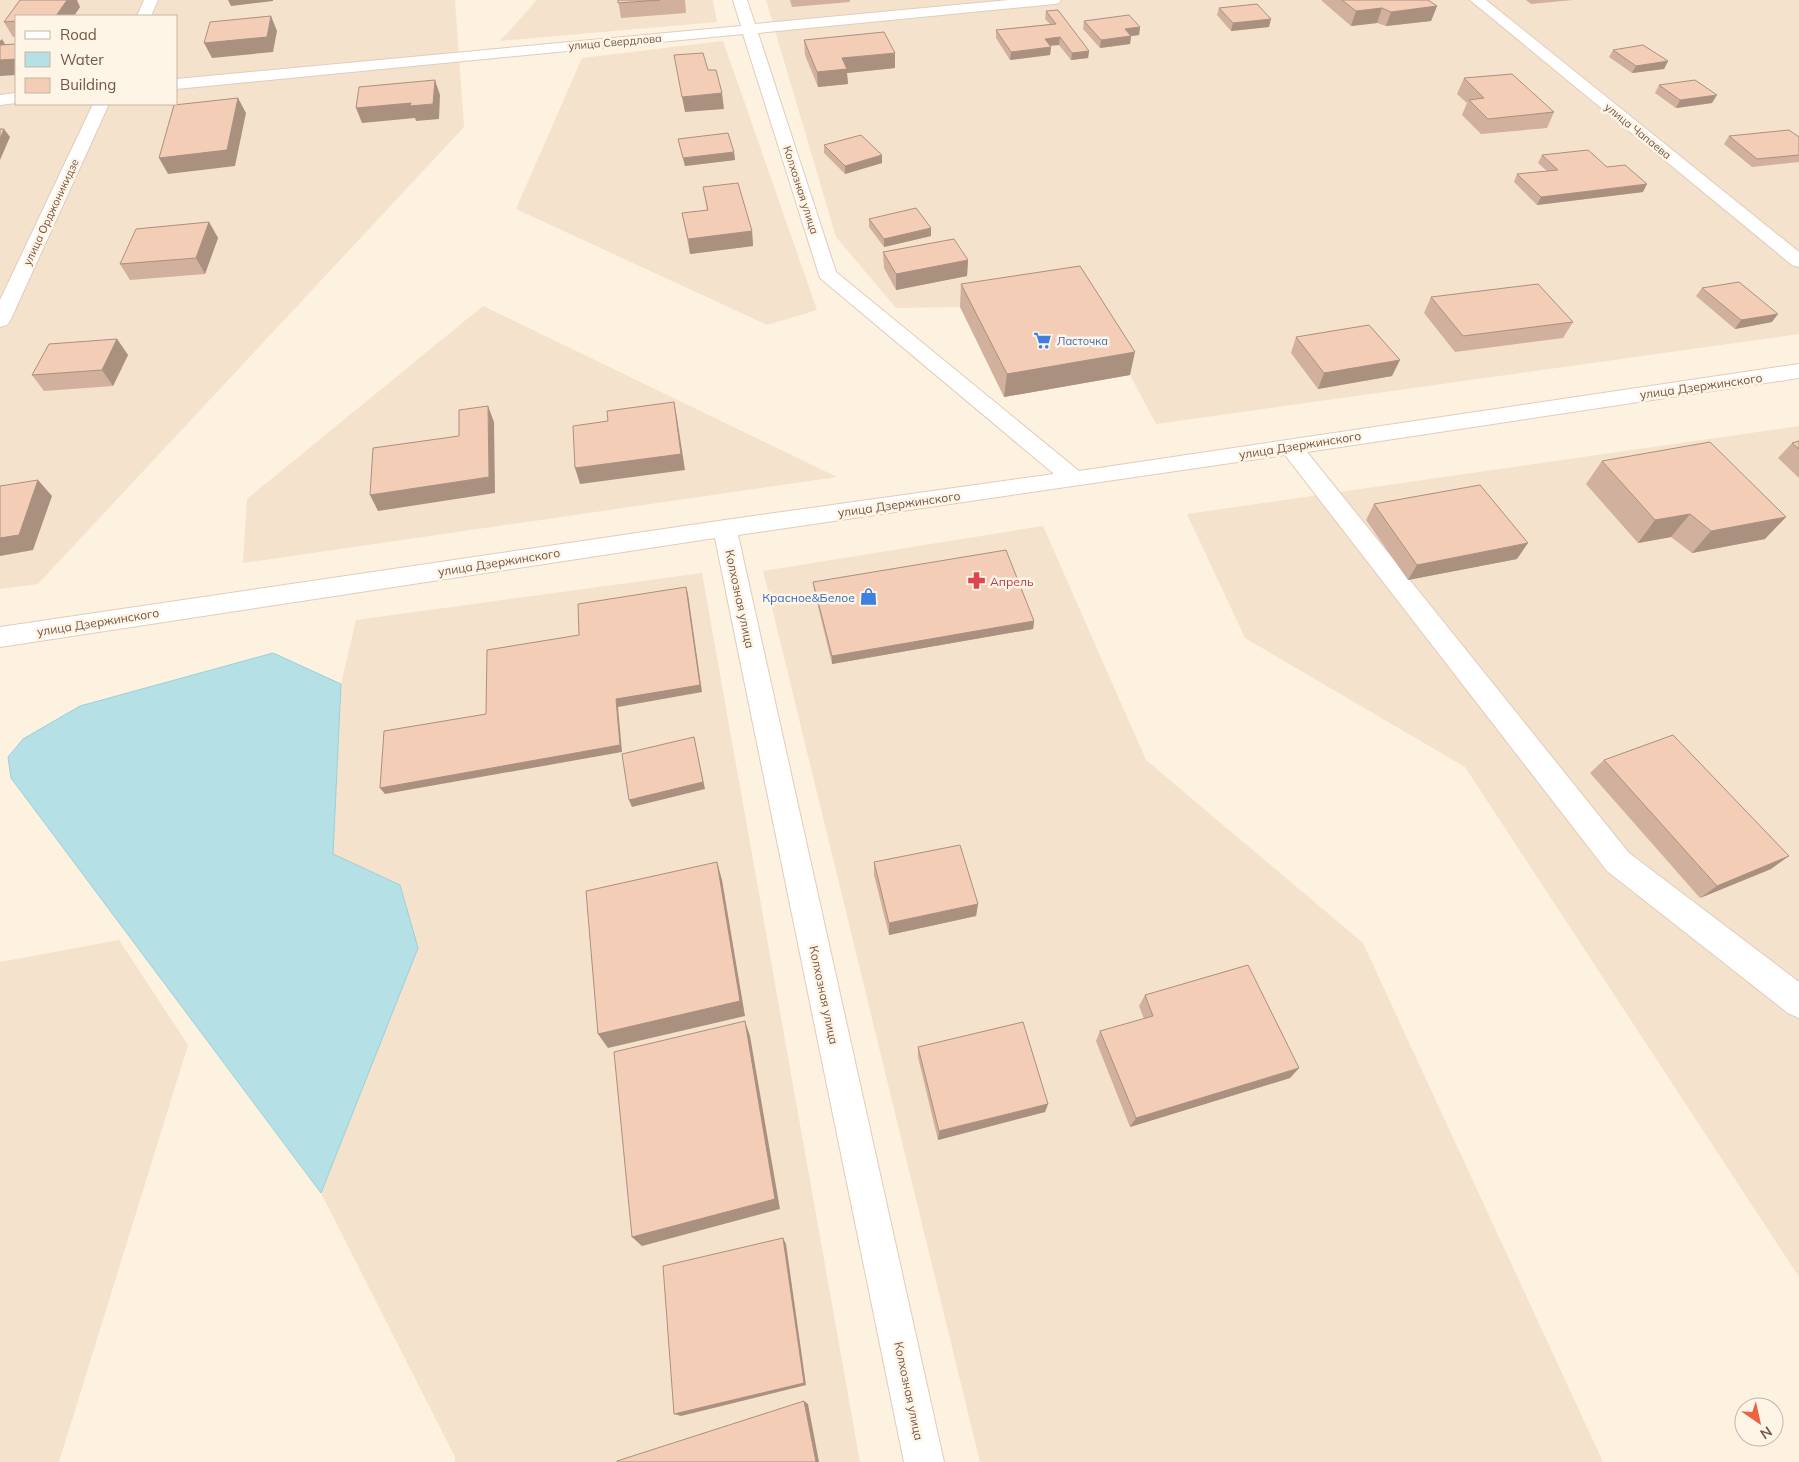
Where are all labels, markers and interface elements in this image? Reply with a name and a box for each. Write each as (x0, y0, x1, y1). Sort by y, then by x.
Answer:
legend (15, 15, 178, 105)
text: Road (60, 25, 97, 44)
street label: улица Свердлова (568, 31, 662, 53)
text: Water (60, 50, 104, 69)
text: Building (60, 75, 116, 94)
street label: улица Чапаева (1602, 100, 1674, 162)
street label: Колхозная улица (780, 144, 822, 236)
street label: улица Орджоникидзе (20, 156, 82, 268)
supermarket icon: Ласточка (1033, 331, 1053, 351)
place label: Ласточка (1057, 334, 1108, 348)
street label: улица Дзержинского (1639, 370, 1763, 402)
street label: улица Дзержинского (1238, 428, 1362, 462)
street label: улица Дзержинского (837, 488, 961, 520)
street label: улица Дзержинского (437, 545, 561, 579)
street label: Колхозная улица (722, 548, 758, 650)
pharmacy icon: Апрель (966, 571, 986, 591)
place label: Апрель (990, 574, 1034, 589)
shop icon: Красное&Белое (859, 587, 879, 607)
place label: Красное&Белое (762, 590, 855, 605)
street label: улица Дзержинского (36, 605, 160, 639)
street label: Колхозная улица (806, 944, 842, 1046)
street label: Колхозная улица (891, 1340, 927, 1442)
north arrow (1734, 1397, 1784, 1447)
text: N (1757, 1422, 1776, 1443)

